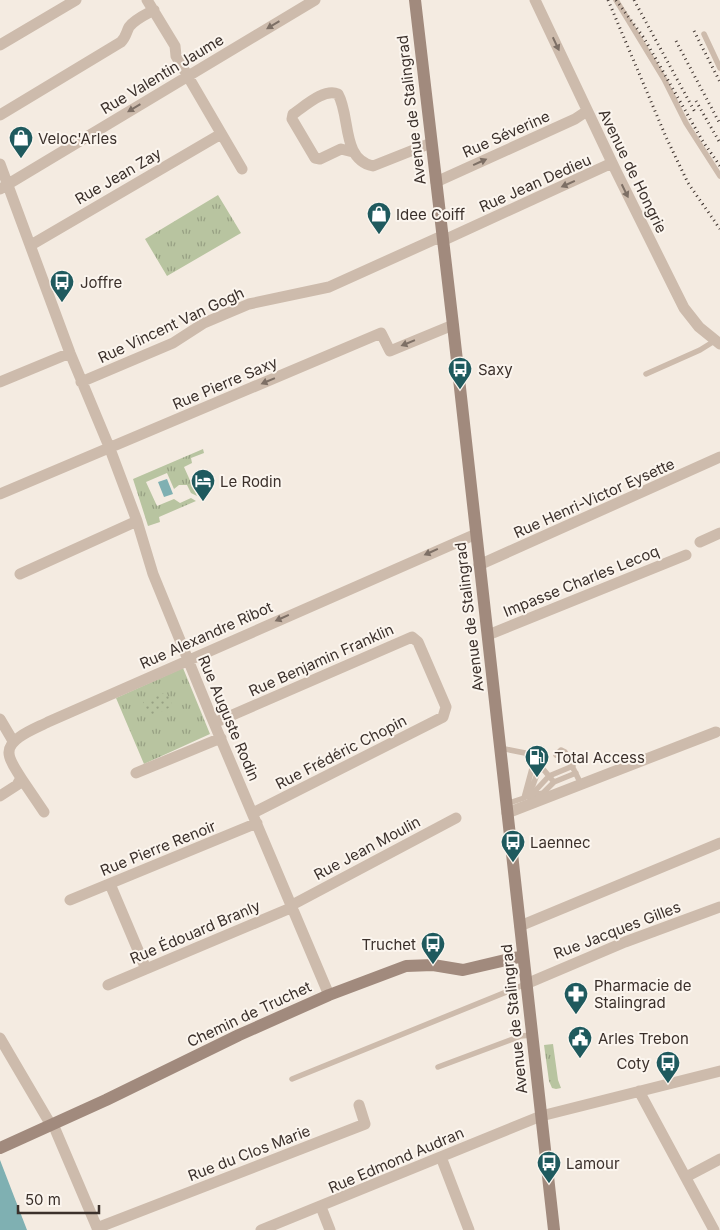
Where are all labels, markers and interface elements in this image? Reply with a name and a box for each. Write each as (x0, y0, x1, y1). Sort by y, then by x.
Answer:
one-way arrow (267, 20, 280, 29)
street label: Rue Valentin Jaume (97, 30, 227, 118)
street label: Avenue de Stalingrad (392, 34, 430, 186)
one-way arrow (552, 37, 560, 51)
one-way arrow (127, 104, 140, 113)
street label: Rue Séverine (459, 106, 553, 162)
street label: Avenue de Hongrie (595, 106, 671, 236)
shop icon: Veloc'Arles (8, 125, 34, 159)
place label: Veloc'Arles (38, 129, 117, 148)
street label: Rue Jean Zay (71, 143, 165, 208)
street label: Rue Jean Dedieu (476, 150, 594, 216)
one-way arrow (473, 157, 487, 165)
one-way arrow (561, 181, 575, 189)
one-way arrow (622, 184, 630, 198)
shop icon: Idee Coiff (366, 201, 392, 235)
place label: Idee Coiff (396, 205, 465, 224)
bus stop icon: Joffre (49, 269, 75, 303)
place label: Joffre (80, 273, 122, 292)
street label: Rue Vincent Van Gogh (95, 283, 247, 367)
one-way arrow (401, 340, 415, 348)
street label: Rue Pierre Saxy (170, 352, 281, 414)
bus stop icon: Saxy (447, 356, 473, 390)
place label: Saxy (478, 360, 513, 379)
one-way arrow (261, 378, 275, 386)
street label: Rue Henri-Victor Eysette (511, 454, 677, 542)
hotel icon: Le Rodin (190, 468, 216, 502)
place label: Le Rodin (220, 472, 282, 491)
street label: Avenue de Stalingrad (450, 541, 488, 693)
street label: Impasse Charles Lecoq (500, 541, 662, 621)
one-way arrow (424, 549, 438, 557)
street label: Rue Alexandre Ribot (137, 597, 275, 673)
one-way arrow (275, 614, 289, 622)
street label: Rue Benjamin Franklin (246, 619, 396, 701)
street label: Rue Auguste Rodin (194, 652, 264, 784)
street label: Rue Frédéric Chopin (272, 711, 410, 793)
fuel station icon: Total Access (524, 744, 550, 778)
place label: Total Access (554, 748, 645, 767)
street label: Rue Jean Moulin (310, 812, 424, 884)
street label: Rue Pierre Renoir (97, 816, 219, 880)
bus stop icon: Laennec (500, 829, 526, 863)
place label: Laennec (530, 833, 591, 852)
street label: Rue Édouard Branly (127, 896, 264, 968)
street label: Rue Jacques Gilles (551, 897, 683, 963)
bus stop icon: Truchet (420, 931, 446, 965)
place label: Truchet (362, 935, 416, 954)
street label: Avenue de Stalingrad (497, 943, 531, 1095)
place label: Pharmacie de Stalingrad (594, 976, 691, 1012)
street label: Chemin de Truchet (184, 977, 314, 1051)
pharmacy icon: Pharmacie de Stalingrad (563, 981, 589, 1015)
public building icon: Arles Trebon (567, 1025, 593, 1059)
place label: Arles Trebon (598, 1029, 689, 1048)
bus stop icon: Coty (655, 1050, 681, 1084)
place label: Coty (616, 1054, 651, 1073)
street label: Rue du Clos Marie (185, 1121, 313, 1185)
street label: Rue Edmond Audran (325, 1123, 467, 1197)
bus stop icon: Lamour (536, 1150, 562, 1184)
place label: Lamour (566, 1154, 620, 1173)
scale bar (18, 1182, 99, 1214)
text: 50 m (25, 1190, 61, 1209)

